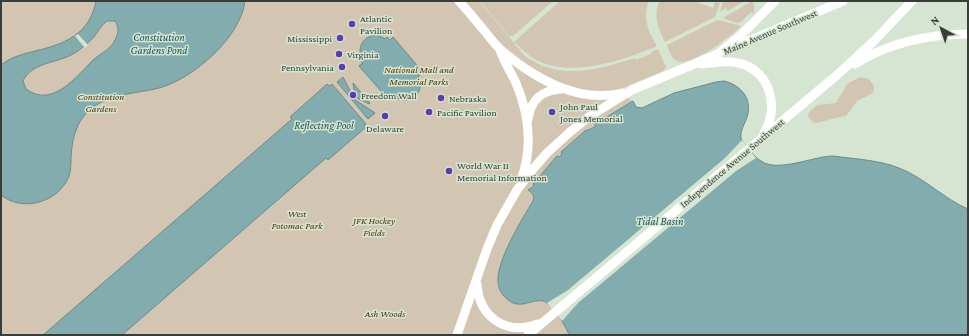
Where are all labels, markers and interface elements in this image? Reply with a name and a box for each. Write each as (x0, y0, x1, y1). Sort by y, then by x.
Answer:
street label: Maine Avenue Southwest (721, 7, 819, 57)
north arrow (921, 8, 961, 48)
place label: Atlantic Pavilion (360, 13, 393, 36)
text: N (928, 13, 942, 27)
marker: Atlantic Pavilion (347, 19, 357, 29)
water label: Constitution Gardens Pond (131, 31, 188, 56)
place label: Mississippi (287, 33, 332, 44)
marker: Mississippi (335, 33, 345, 43)
marker: Virginia (334, 49, 344, 59)
place label: Virginia (347, 49, 379, 60)
place label: Pennsylvania (281, 62, 334, 73)
marker: Pennsylvania (337, 62, 347, 72)
park label: National Mall and Memorial Parks (384, 64, 454, 87)
marker: Freedom Wall (348, 90, 358, 100)
place label: Freedom Wall (361, 90, 417, 101)
park label: Constitution Gardens (78, 91, 124, 114)
marker: Nebraska (436, 93, 446, 103)
place label: Nebraska (449, 93, 487, 104)
place label: John Paul Jones Memorial (559, 101, 623, 124)
marker: Pacific Pavilion (424, 107, 434, 117)
place label: Pacific Pavilion (437, 107, 498, 118)
marker: John Paul Jones Memorial (547, 107, 557, 117)
marker: Delaware (380, 111, 390, 121)
street label: Independence Avenue Southwest (678, 116, 787, 210)
water label: Reflecting Pool (294, 119, 354, 132)
place label: Delaware (366, 123, 405, 134)
place label: World War II Memorial Information (457, 160, 547, 183)
marker: World War II Memorial Information (444, 166, 454, 176)
park label: West Potomac Park (271, 208, 323, 231)
park label: JFK Hockey Fields (351, 215, 395, 238)
water label: Tidal Basin (636, 215, 684, 227)
park label: Ash Woods (364, 308, 406, 319)

